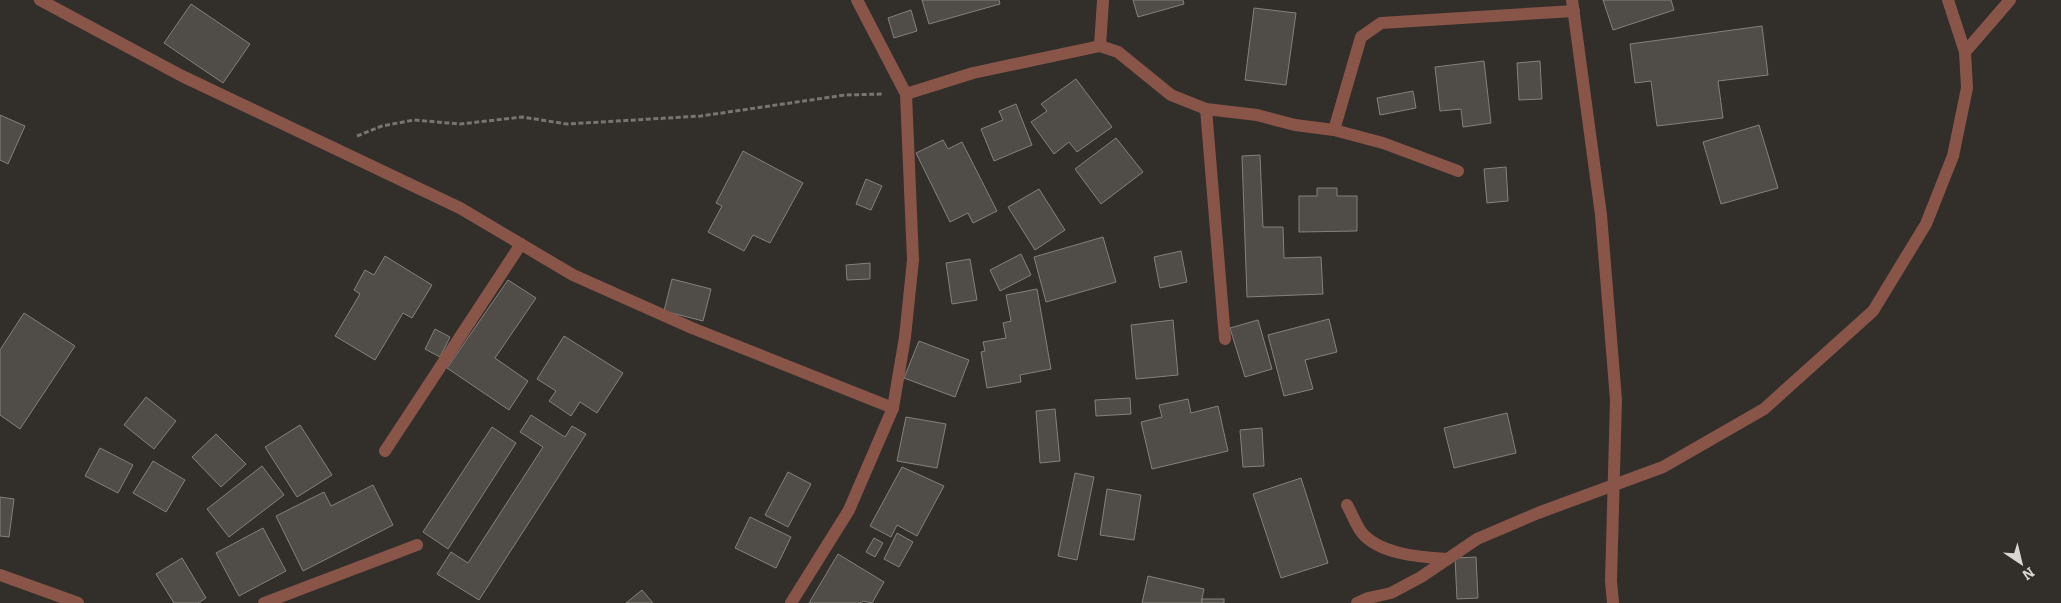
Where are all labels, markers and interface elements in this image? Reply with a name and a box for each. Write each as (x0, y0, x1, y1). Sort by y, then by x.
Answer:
north arrow (1996, 538, 2046, 588)
text: N (2019, 563, 2037, 583)

